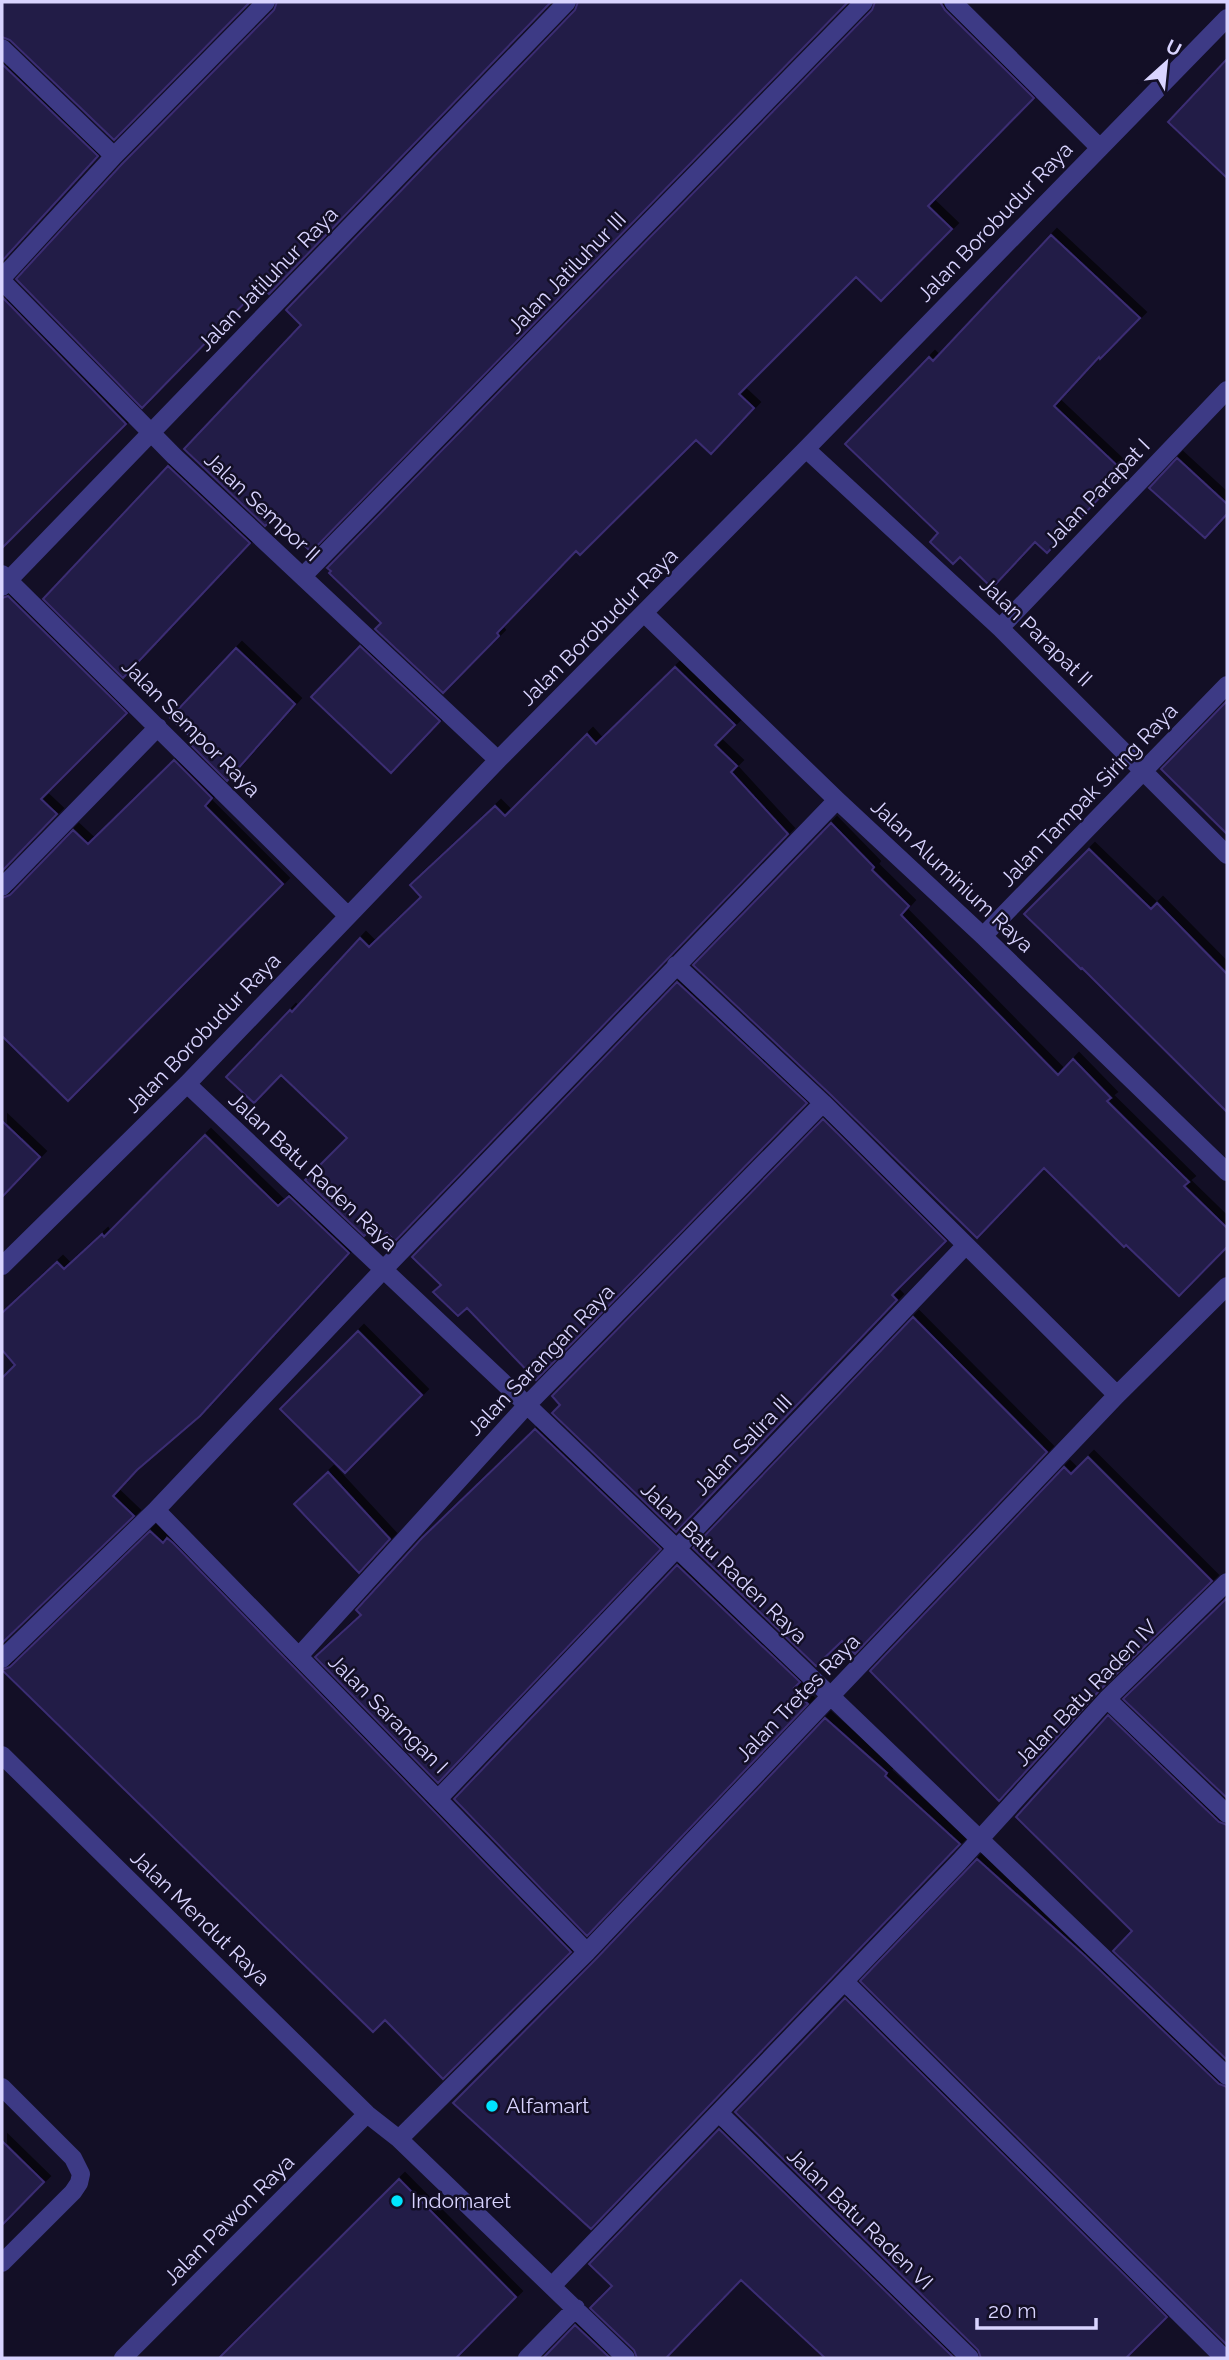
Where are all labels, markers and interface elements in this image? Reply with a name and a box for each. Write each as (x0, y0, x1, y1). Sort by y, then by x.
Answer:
north arrow (1131, 28, 1201, 98)
text: U (1162, 35, 1185, 61)
street label: Jalan Borobudur Raya (912, 137, 1077, 307)
street label: Jalan Jatiluhur Raya (192, 201, 343, 356)
street label: Jalan Jatiluhur III (502, 207, 631, 339)
street label: Jalan Parapat I (1039, 433, 1155, 552)
street label: Jalan Sempor II (199, 447, 325, 566)
street label: Jalan Borobudur Raya (515, 543, 683, 711)
street label: Jalan Parapat II (975, 572, 1098, 691)
street label: Jalan Sempor Raya (117, 653, 266, 802)
street label: Jalan Tampak Siring Raya (995, 698, 1183, 891)
street label: Jalan Aluminium Raya (866, 794, 1039, 957)
street label: Jalan Borobudur Raya (120, 948, 285, 1118)
street label: Jalan Batu Raden Raya (224, 1087, 403, 1256)
street label: Jalan Sarangan Raya (462, 1279, 619, 1440)
street label: Jalan Salira III (688, 1389, 797, 1500)
street label: Jalan Batu Raden Raya (636, 1477, 813, 1649)
street label: Jalan Batu Raden IV (1009, 1614, 1162, 1771)
street label: Jalan Tretes Raya (730, 1629, 865, 1767)
street label: Jalan Sarangan I (323, 1649, 453, 1779)
street label: Jalan Mendut Raya (125, 1845, 275, 1991)
place label: Alfamart (506, 2093, 589, 2118)
marker: Alfamart (484, 2098, 500, 2114)
street label: Jalan Batu Raden VI (782, 2143, 938, 2295)
street label: Jalan Pawon Raya (158, 2149, 299, 2290)
place label: Indomaret (411, 2188, 511, 2213)
marker: Indomaret (389, 2193, 405, 2209)
scale bar (977, 2286, 1096, 2330)
text: 20 m (988, 2298, 1036, 2323)

